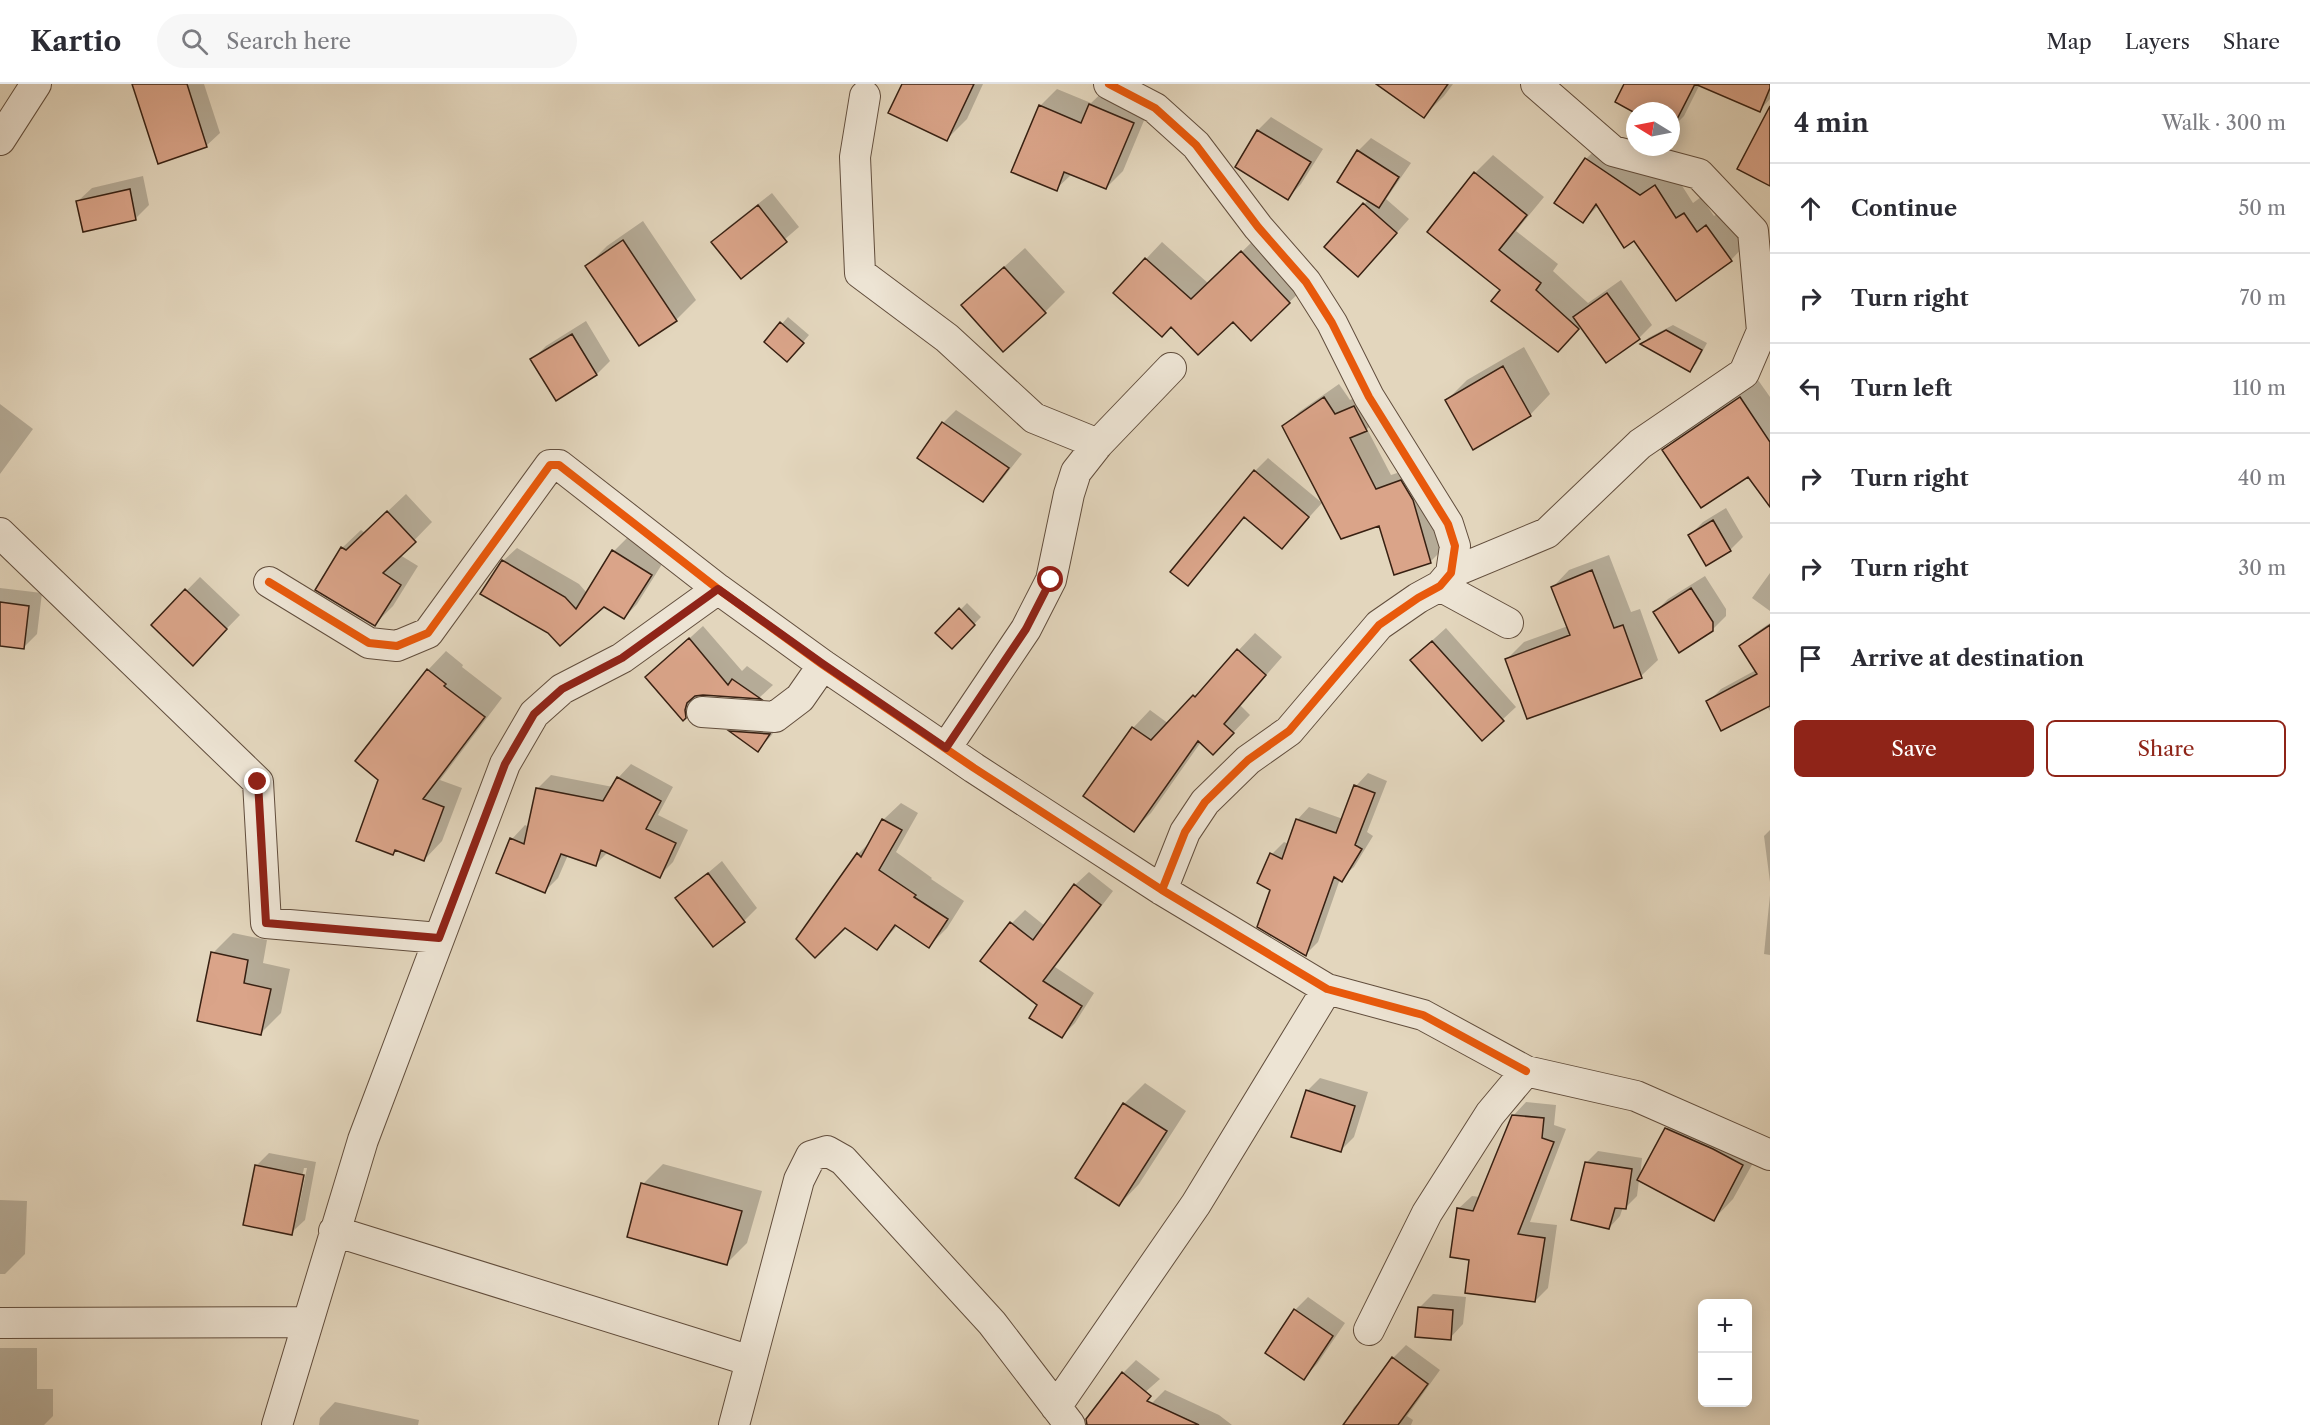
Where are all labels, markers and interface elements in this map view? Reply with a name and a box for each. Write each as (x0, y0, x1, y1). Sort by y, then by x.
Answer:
search box (157, 14, 577, 68)
text: Kartio (30, 24, 121, 58)
icon: search (178, 25, 211, 58)
text: Search here (226, 28, 351, 55)
text: Map (2047, 29, 2092, 54)
text: Layers (2125, 29, 2190, 54)
text: Share (2223, 29, 2280, 54)
north arrow (1626, 102, 1680, 156)
text: 4 min (1794, 107, 1869, 139)
text: Walk · 300 m (2162, 111, 2286, 135)
icon: ahead (1794, 192, 1827, 225)
text: Continue (1851, 195, 1957, 222)
text: 50 m (2239, 196, 2286, 220)
icon: right (1794, 282, 1827, 315)
text: Turn right (1851, 285, 1969, 312)
text: 70 m (2240, 286, 2286, 310)
icon: left (1794, 372, 1827, 405)
text: Turn left (1851, 375, 1952, 402)
text: 110 m (2233, 376, 2286, 400)
icon: right (1794, 462, 1827, 495)
text: Turn right (1851, 465, 1969, 492)
text: 40 m (2238, 466, 2286, 490)
icon: right (1794, 552, 1827, 585)
text: Turn right (1851, 555, 1969, 582)
text: 30 m (2238, 556, 2286, 580)
route start (1037, 566, 1063, 592)
icon: arrive (1794, 642, 1827, 675)
text: Arrive at destination (1851, 645, 2084, 672)
button: Save (1794, 720, 2034, 777)
button: Share (2046, 720, 2286, 777)
route end (244, 768, 270, 794)
map controls (1698, 1299, 1752, 1407)
button: + (1698, 1299, 1752, 1353)
button: − (1698, 1353, 1752, 1407)

